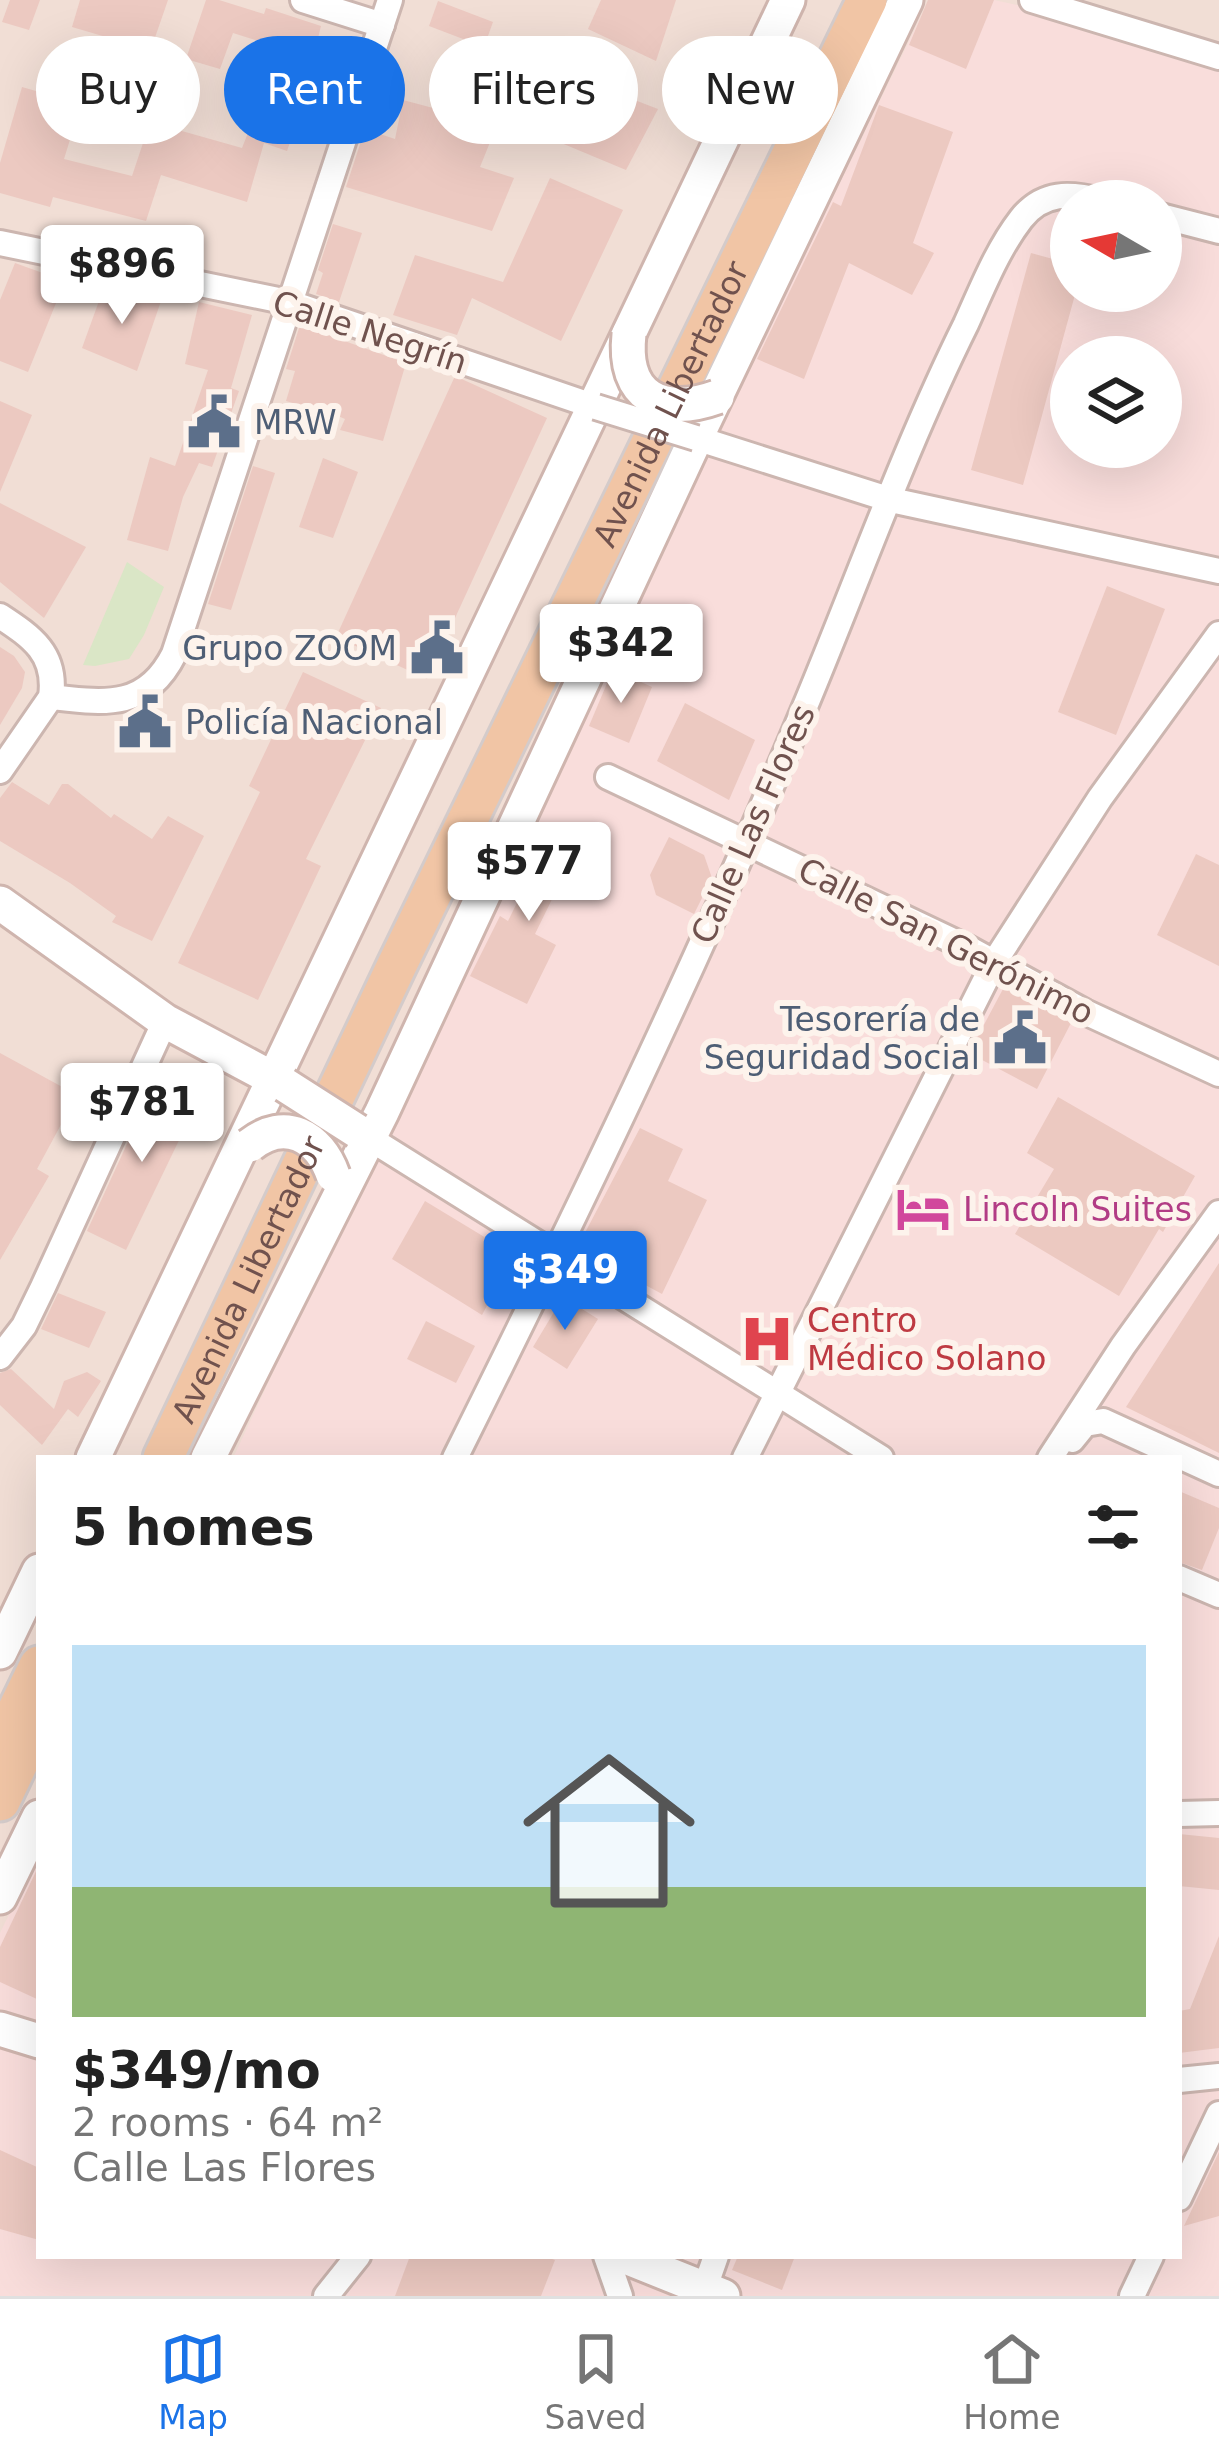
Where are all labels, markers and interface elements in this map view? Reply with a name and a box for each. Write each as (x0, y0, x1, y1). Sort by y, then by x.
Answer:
chip: Buy (36, 36, 200, 144)
chip: Rent (224, 36, 405, 144)
chip: Filters (429, 36, 638, 144)
chip: New (662, 36, 838, 144)
north arrow (1050, 180, 1182, 312)
map controls (1050, 180, 1182, 468)
pin: $896 (51, 225, 193, 327)
text: $896 (68, 241, 176, 286)
street label: Avenida Libertador (584, 254, 757, 553)
street label: Calle Negrín (268, 282, 472, 382)
button: layers (1050, 336, 1182, 468)
public building icon: MRW (185, 393, 243, 451)
place label: MRW (254, 403, 337, 442)
pin: $342 (550, 604, 692, 706)
public building icon: Grupo ZOOM (408, 619, 466, 677)
text: $342 (567, 620, 675, 665)
place label: Grupo ZOOM (182, 629, 397, 668)
public building icon: Policía Nacional (116, 693, 174, 751)
street label: Calle Las Flores (683, 699, 823, 949)
place label: Policía Nacional (185, 703, 443, 742)
pin: $577 (458, 822, 600, 924)
text: $577 (475, 838, 583, 883)
street label: Calle San Gerónimo (792, 850, 1100, 1032)
place label: Tesorería de Seguridad Social (704, 1000, 980, 1077)
public building icon: Tesorería de Seguridad Social (991, 1009, 1049, 1067)
pin: $781 (71, 1063, 213, 1165)
text: $781 (88, 1079, 196, 1124)
street label: Avenida Libertador (163, 1129, 333, 1429)
hotel icon: Lincoln Suites (894, 1180, 952, 1238)
place label: Lincoln Suites (963, 1190, 1192, 1229)
pin: $349 (494, 1231, 636, 1333)
text: $349 (511, 1247, 619, 1292)
place label: Centro Médico Solano (807, 1301, 1046, 1378)
hospital icon: Centro Médico Solano (738, 1310, 796, 1368)
icon: filters (1080, 1494, 1146, 1560)
text: 5 homes (72, 1498, 315, 1557)
icon: home (501, 1723, 717, 1939)
text: $349/mo (72, 2041, 321, 2100)
text: 2 rooms · 64 m² (72, 2100, 383, 2145)
text: Calle Las Flores (72, 2145, 376, 2190)
tab: Map (158, 2326, 228, 2437)
tab: Saved (545, 2326, 647, 2437)
tab: Home (963, 2326, 1061, 2437)

